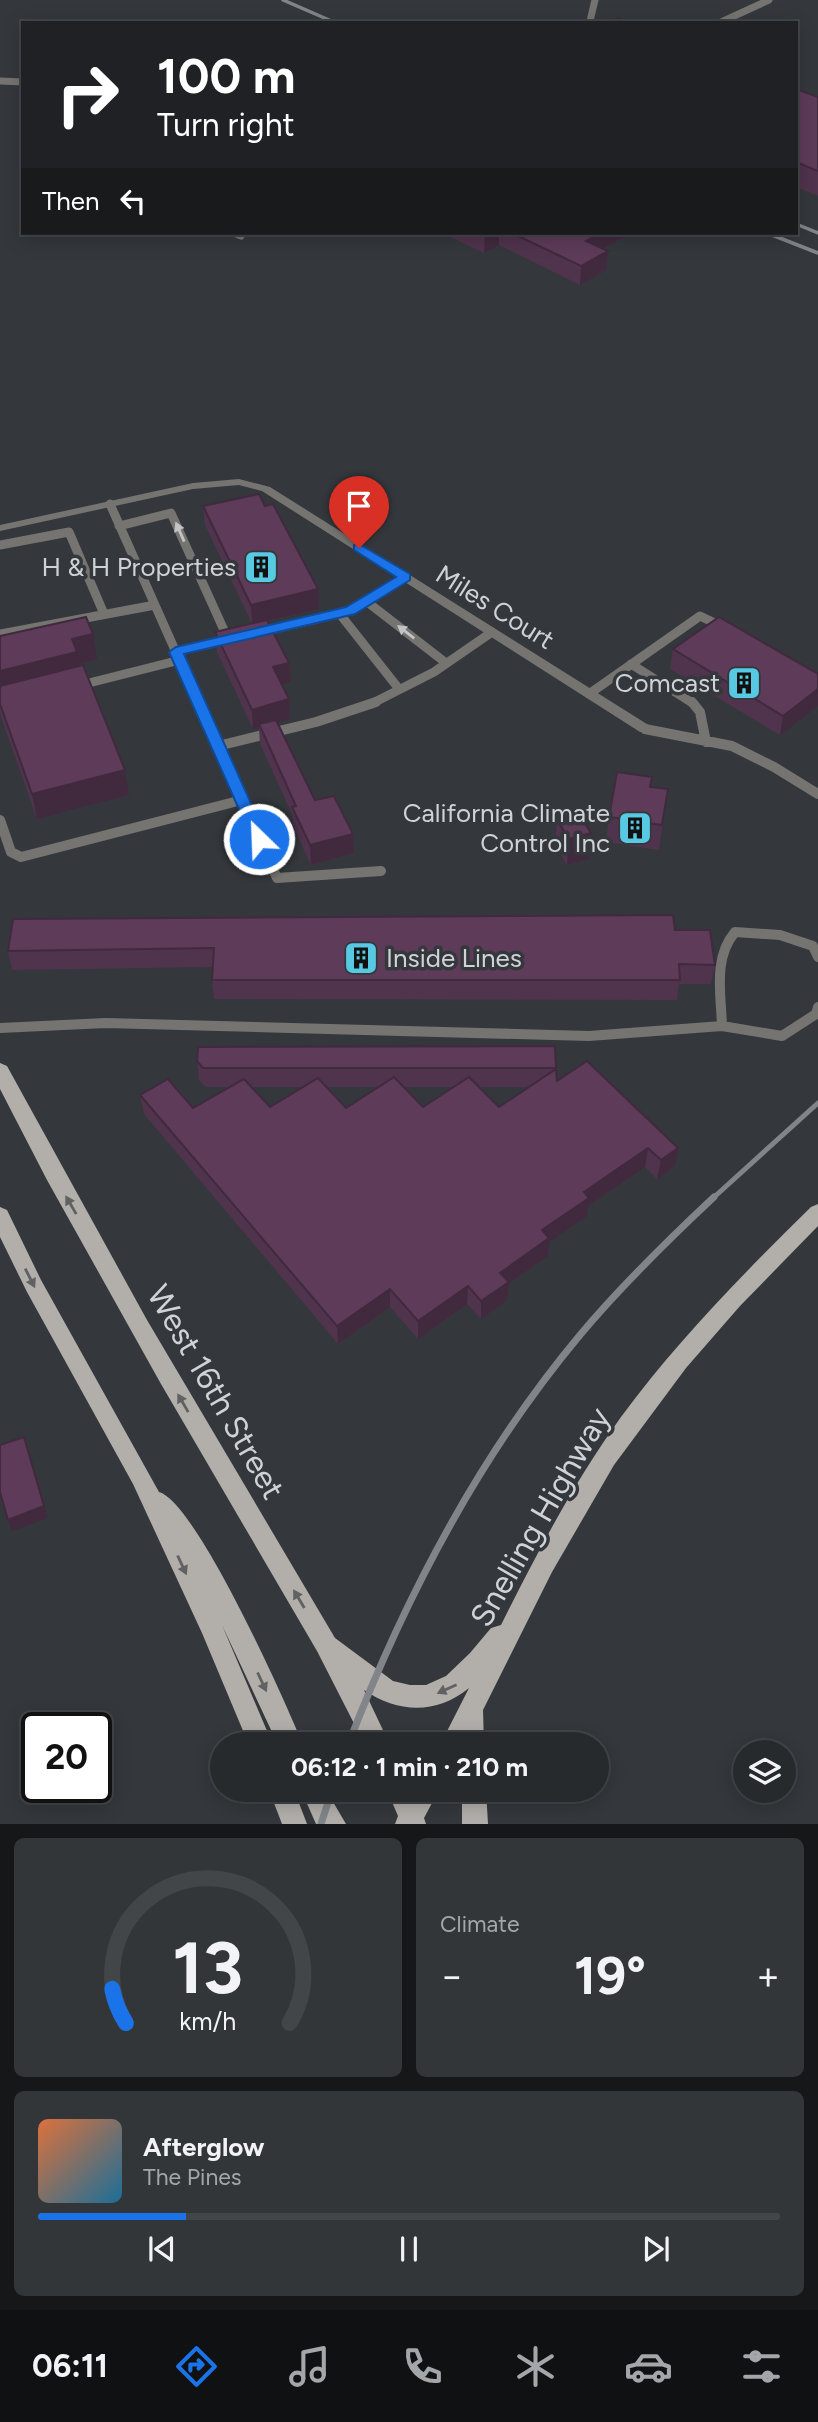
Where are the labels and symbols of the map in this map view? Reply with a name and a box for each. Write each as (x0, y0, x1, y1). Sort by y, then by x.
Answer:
pin (329, 476, 389, 548)
one-way arrow (174, 522, 186, 542)
building icon: H & H Properties (242, 548, 280, 586)
place label: H & H Properties (42, 551, 236, 583)
street label: Miles Court (430, 558, 560, 656)
one-way arrow (397, 625, 415, 639)
building icon: Comcast (725, 664, 763, 702)
place label: Comcast (615, 667, 720, 699)
place label: California Climate Control Inc (403, 797, 610, 859)
position arrow (222, 802, 296, 876)
building icon: California Climate Control Inc (616, 809, 654, 847)
building icon: Inside Lines (342, 939, 380, 977)
place label: Inside Lines (386, 942, 522, 974)
one-way arrow (65, 1196, 77, 1215)
one-way arrow (25, 1268, 36, 1288)
street label: West 16th Street (139, 1278, 293, 1506)
one-way arrow (177, 1393, 189, 1412)
street label: Snelling Highway (462, 1401, 618, 1633)
one-way arrow (176, 1555, 188, 1575)
one-way arrow (293, 1589, 305, 1608)
one-way arrow (257, 1672, 268, 1693)
one-way arrow (437, 1683, 457, 1695)
speed limit sign: 20 (21, 1712, 112, 1803)

